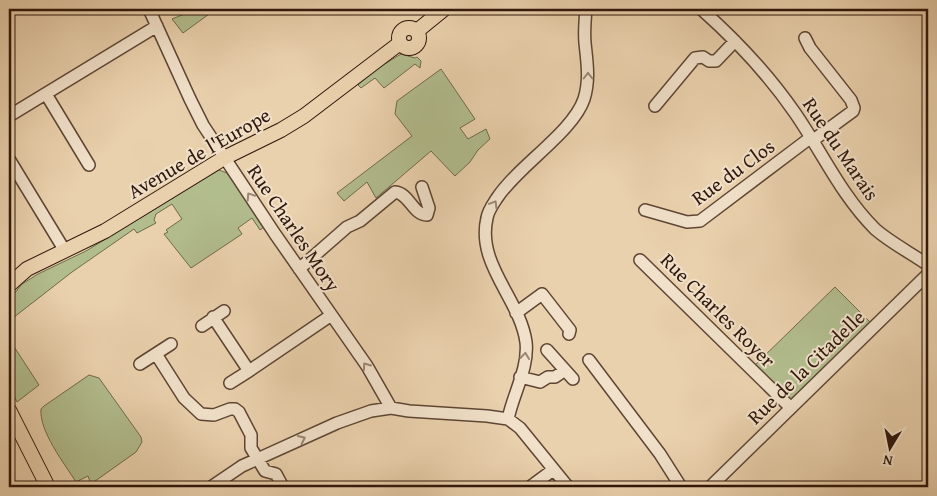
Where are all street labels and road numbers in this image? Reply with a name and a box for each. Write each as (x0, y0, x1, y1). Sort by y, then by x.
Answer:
street label: Rue du Marais (796, 91, 887, 206)
street label: Avenue de l'Europe (122, 100, 275, 205)
street label: Rue du Clos (685, 131, 780, 212)
street label: Rue Charles Mory (241, 158, 348, 297)
street label: Rue Charles Royer (654, 246, 782, 374)
street label: Rue de la Citadelle (740, 303, 871, 430)

